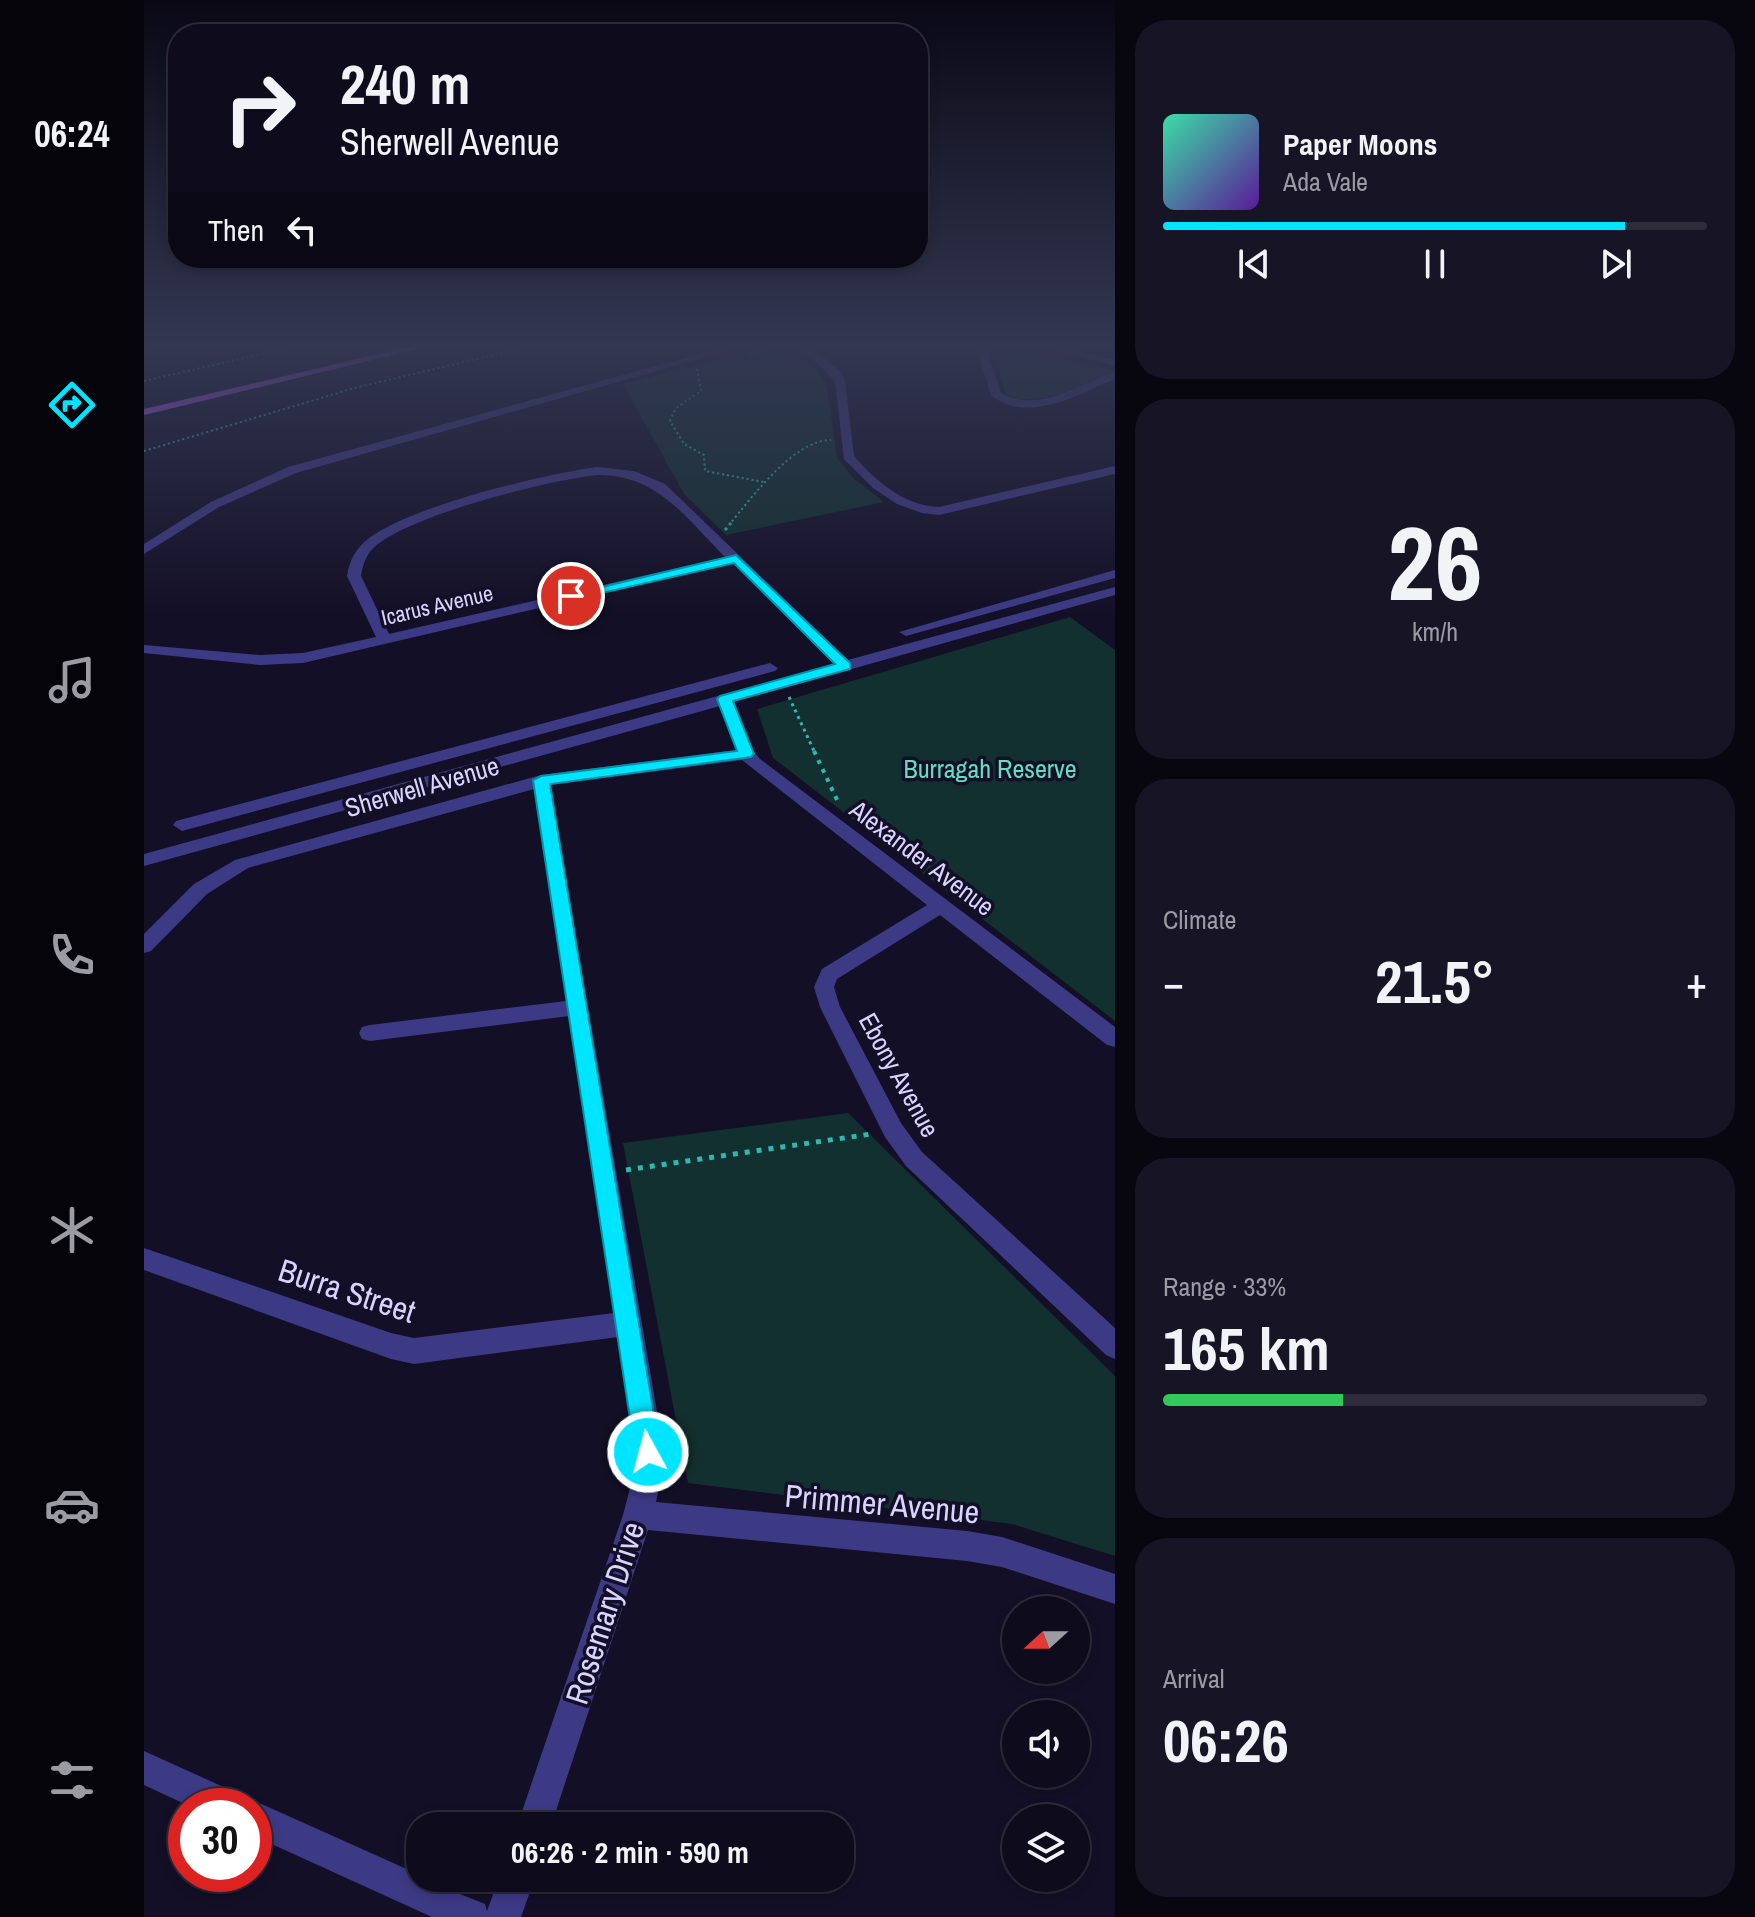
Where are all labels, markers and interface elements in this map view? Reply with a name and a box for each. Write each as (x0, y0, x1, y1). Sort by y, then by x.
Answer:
text: 240 m (340, 46, 470, 121)
icon: right (208, 56, 312, 160)
text: 06:24 (34, 110, 110, 158)
text: Sherwell Avenue (340, 118, 559, 166)
text: Paper Moons (1283, 124, 1437, 164)
text: Ada Vale (1283, 164, 1368, 199)
icon: left (280, 208, 324, 252)
text: Then (208, 210, 264, 250)
icon: previous (1232, 242, 1276, 286)
icon: pause (1413, 242, 1457, 286)
icon: next (1594, 242, 1638, 286)
icon: directions (44, 377, 100, 433)
text: 26 (1388, 492, 1482, 632)
pin (537, 562, 605, 630)
icon: arrive (549, 574, 593, 618)
street label: Icarus Avenue (378, 578, 496, 632)
text: km/h (1412, 614, 1458, 649)
icon: music (44, 652, 100, 708)
street label: Sherwell Avenue (341, 748, 503, 825)
park label: Burragah Reserve (903, 751, 1077, 786)
street label: Alexander Avenue (842, 791, 1002, 924)
text: Climate (1163, 902, 1236, 937)
icon: phone (44, 927, 100, 983)
text: 21.5° (1375, 941, 1495, 1022)
text: − (1163, 952, 1184, 1012)
text: + (1686, 952, 1707, 1012)
street label: Ebony Avenue (851, 1006, 948, 1143)
icon: climate (44, 1202, 100, 1258)
street label: Burra Street (273, 1248, 421, 1333)
text: Range · 33% (1163, 1269, 1286, 1304)
text: 165 km (1163, 1308, 1330, 1389)
position arrow (606, 1410, 690, 1494)
street label: Primmer Avenue (783, 1474, 981, 1533)
icon: car (44, 1477, 100, 1533)
street label: Rosemary Drive (555, 1516, 654, 1710)
north arrow (1002, 1596, 1090, 1684)
map controls (1002, 1596, 1090, 1892)
text: Arrival (1163, 1661, 1225, 1696)
button: sound (1002, 1700, 1090, 1788)
text: 06:26 (1163, 1700, 1289, 1781)
icon: filters (44, 1752, 100, 1808)
speed limit sign: 30 (168, 1788, 272, 1892)
button: layers (1002, 1804, 1090, 1892)
text: 06:26 · 2 min · 590 m (511, 1832, 749, 1872)

